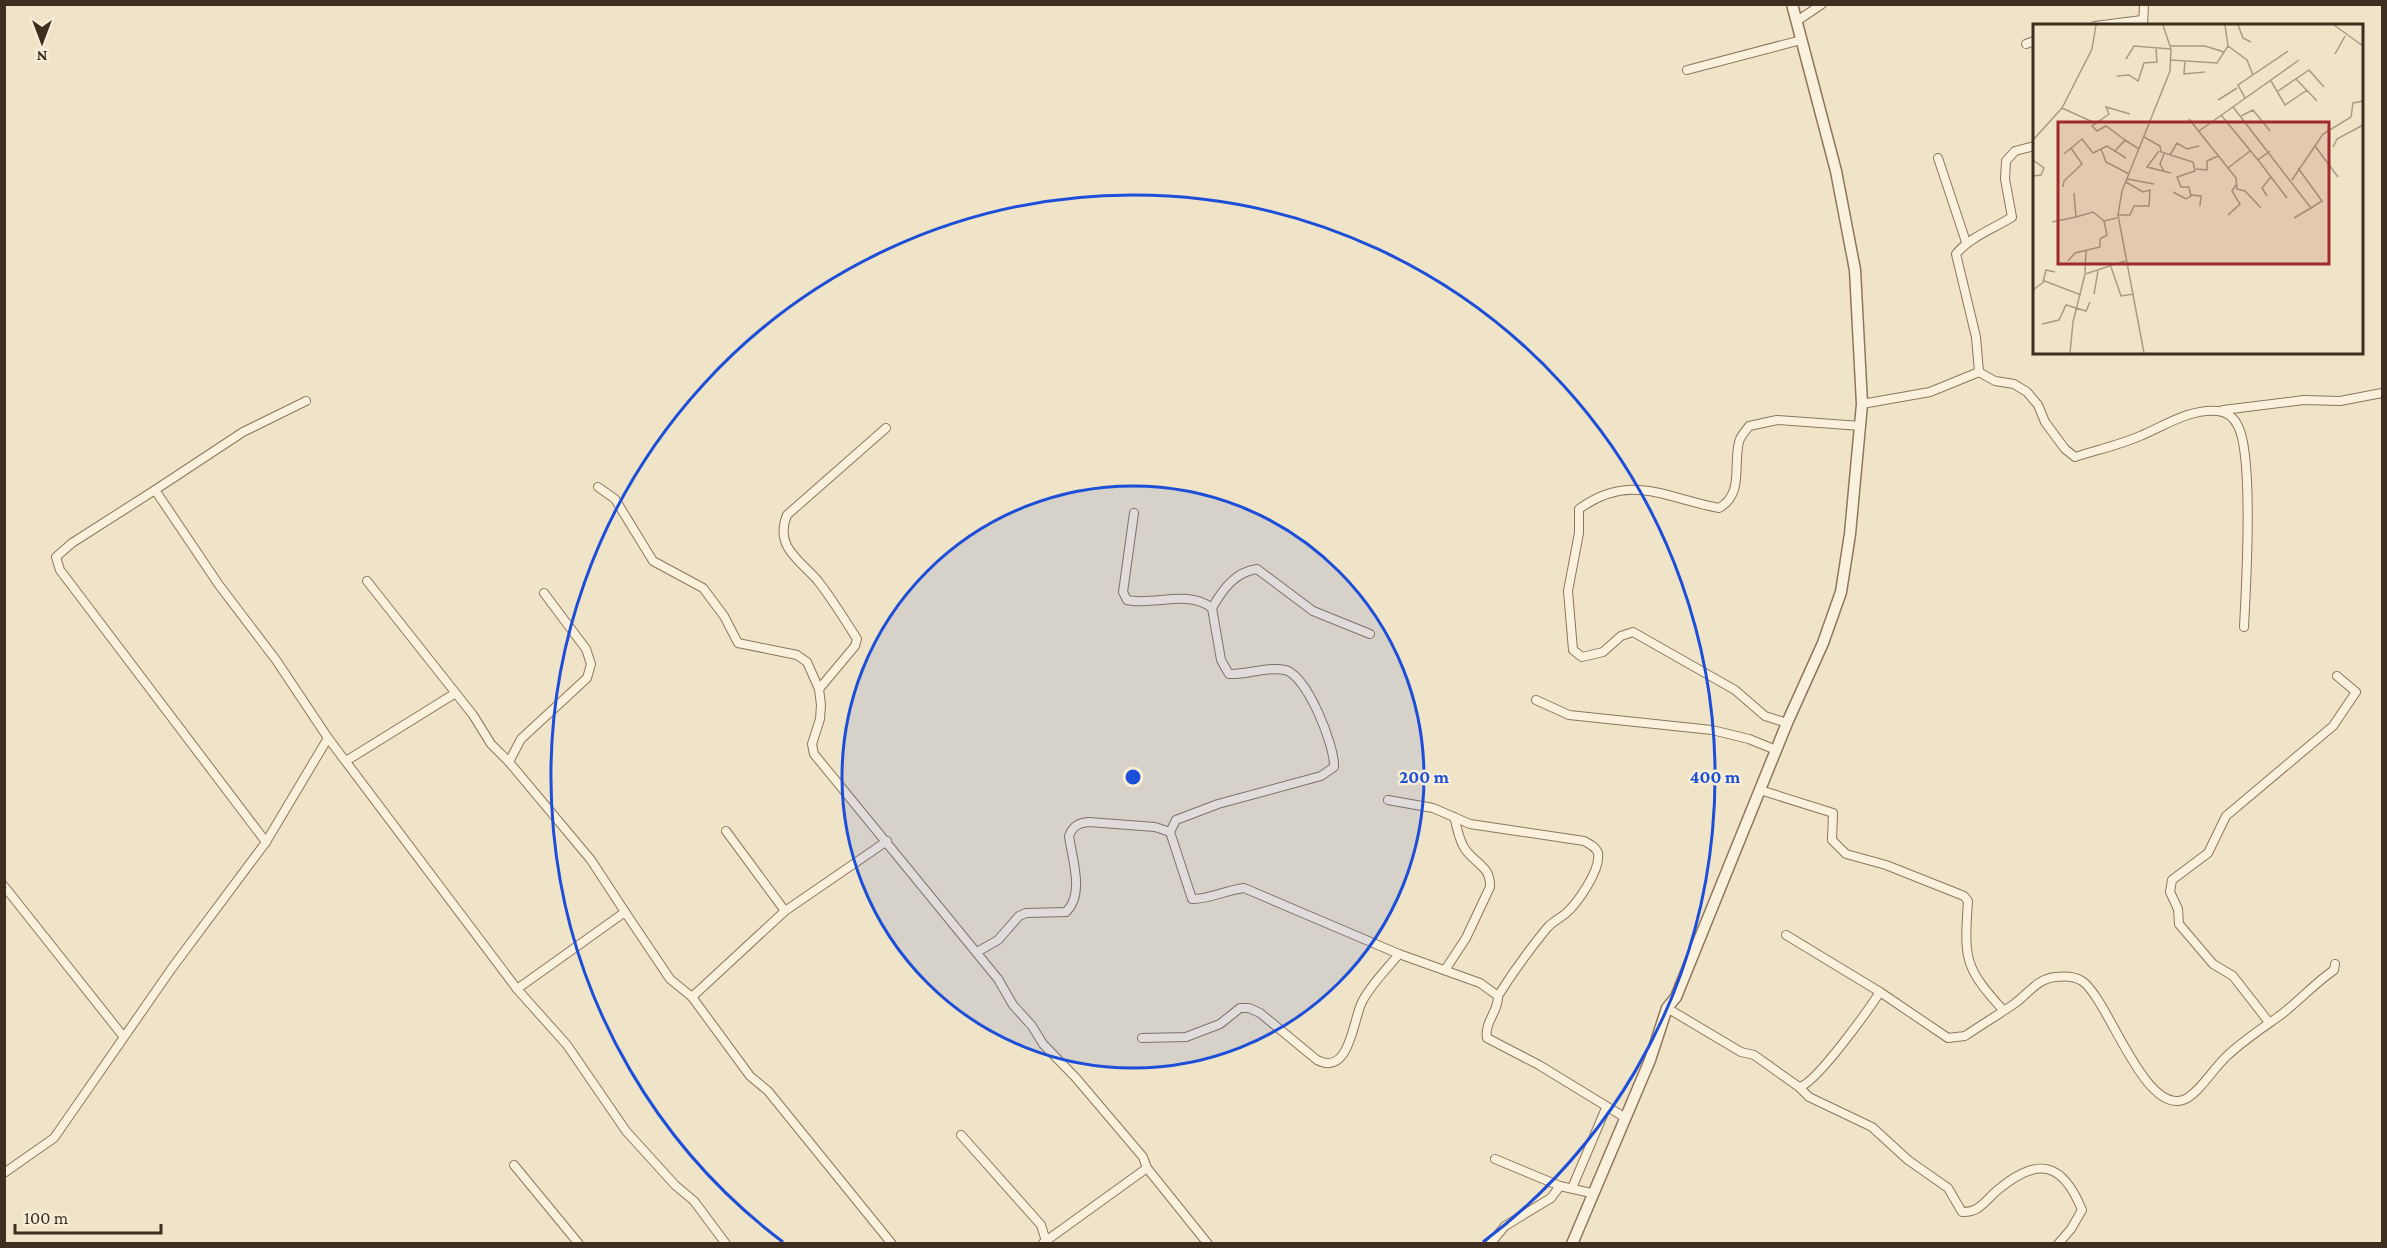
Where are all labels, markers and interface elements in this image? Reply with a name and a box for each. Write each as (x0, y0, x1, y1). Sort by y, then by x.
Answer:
north arrow (12, 12, 72, 72)
inset map (2033, 24, 2363, 354)
text: N (36, 48, 47, 65)
centre of rings (1123, 767, 1143, 787)
text: 200 m (1399, 767, 1450, 787)
text: 400 m (1690, 767, 1741, 787)
scale bar (15, 1197, 160, 1235)
text: 100 m (24, 1208, 69, 1228)

